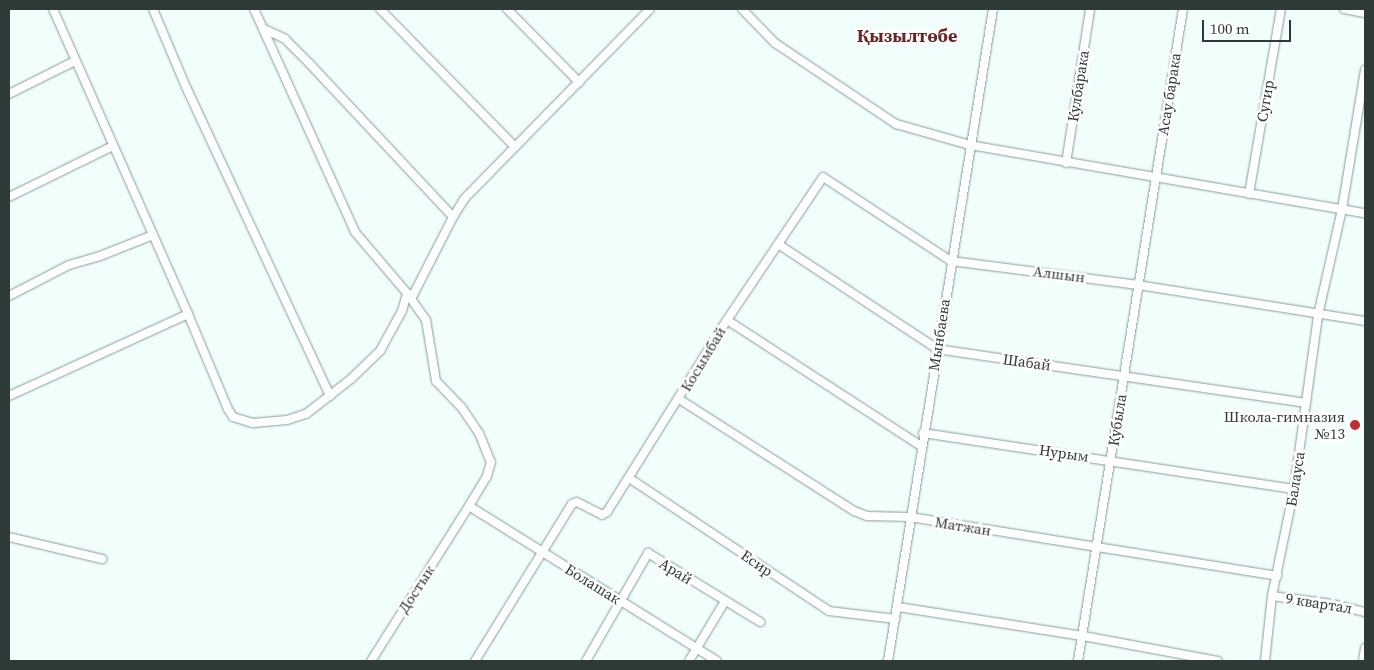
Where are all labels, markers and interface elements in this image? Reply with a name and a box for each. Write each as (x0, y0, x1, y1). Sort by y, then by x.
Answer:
scale bar (1204, 10, 1293, 42)
text: 100 m (1210, 18, 1250, 39)
district label: Қызылтөбе (857, 25, 957, 47)
street label: Кулбарака (1063, 49, 1093, 123)
street label: Асау барака (1154, 52, 1184, 136)
street label: Сугир (1252, 79, 1278, 123)
street label: Алшын (1032, 262, 1086, 286)
street label: Мынбаева (924, 298, 954, 372)
street label: Косымбай (677, 323, 729, 395)
street label: Шабай (1002, 350, 1052, 374)
street label: Кубыла (1104, 393, 1130, 447)
place label: Школа-гимназия №13 (1224, 407, 1345, 442)
marker: Школа-гимназия №13 (1349, 419, 1361, 431)
street label: Нурым (1038, 441, 1090, 465)
street label: Балауса (1282, 450, 1308, 508)
street label: Матжан (934, 513, 992, 539)
street label: Есир (738, 546, 776, 580)
street label: Арай (656, 554, 696, 588)
street label: Болашак (562, 560, 624, 608)
street label: Достык (394, 562, 438, 616)
street label: 9 квартал (1284, 589, 1354, 617)

